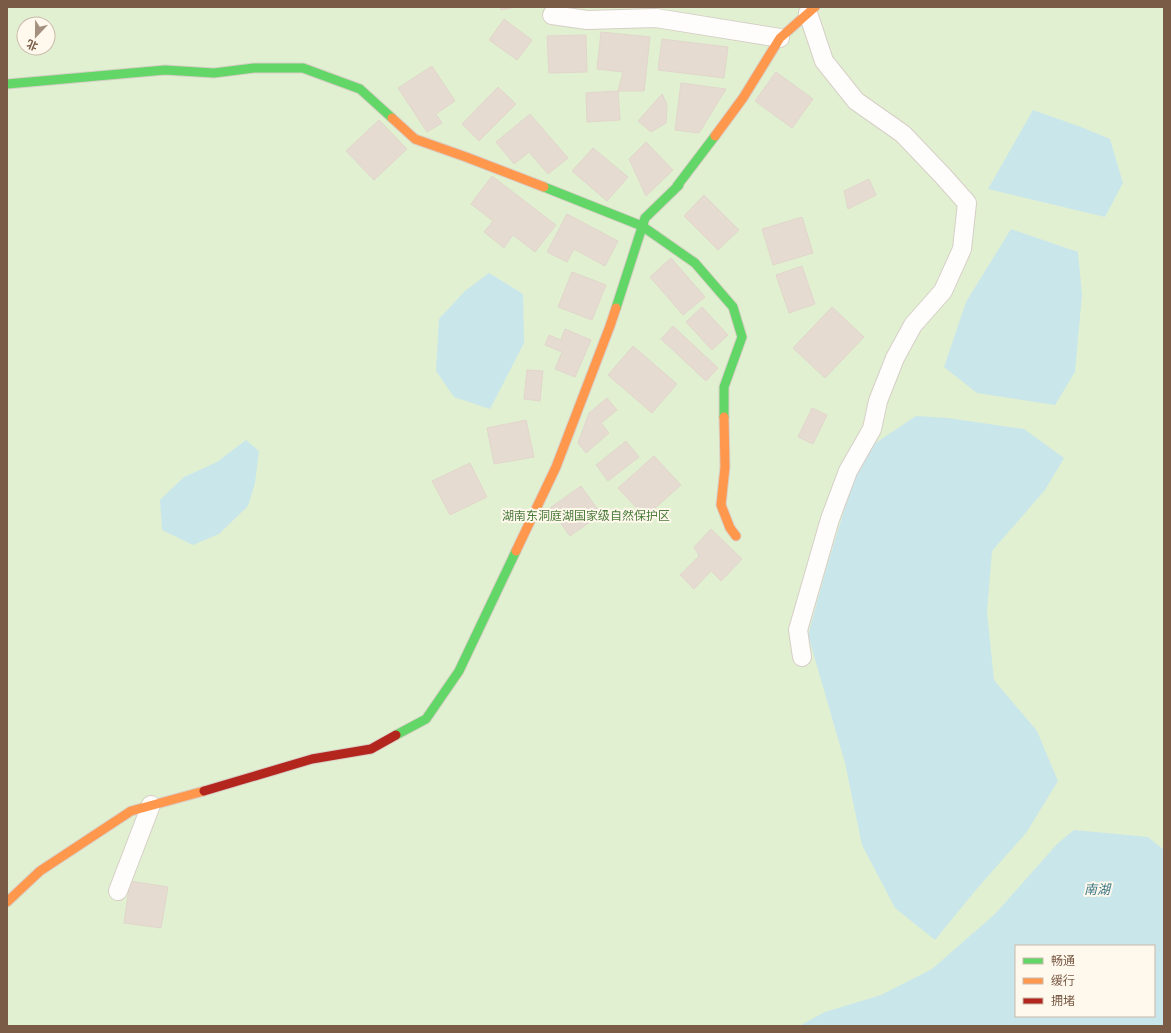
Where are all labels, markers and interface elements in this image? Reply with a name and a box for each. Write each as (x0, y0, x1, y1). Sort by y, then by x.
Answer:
north arrow (16, 16, 56, 56)
text: 北 (25, 38, 40, 53)
park label: 湖南东洞庭湖国家级自然保护区 (502, 509, 670, 523)
water label: 南湖 (1084, 882, 1112, 897)
legend (1015, 945, 1155, 1017)
text: 畅通 (1051, 954, 1075, 968)
text: 缓行 (1051, 974, 1075, 988)
text: 拥堵 (1051, 994, 1075, 1008)

